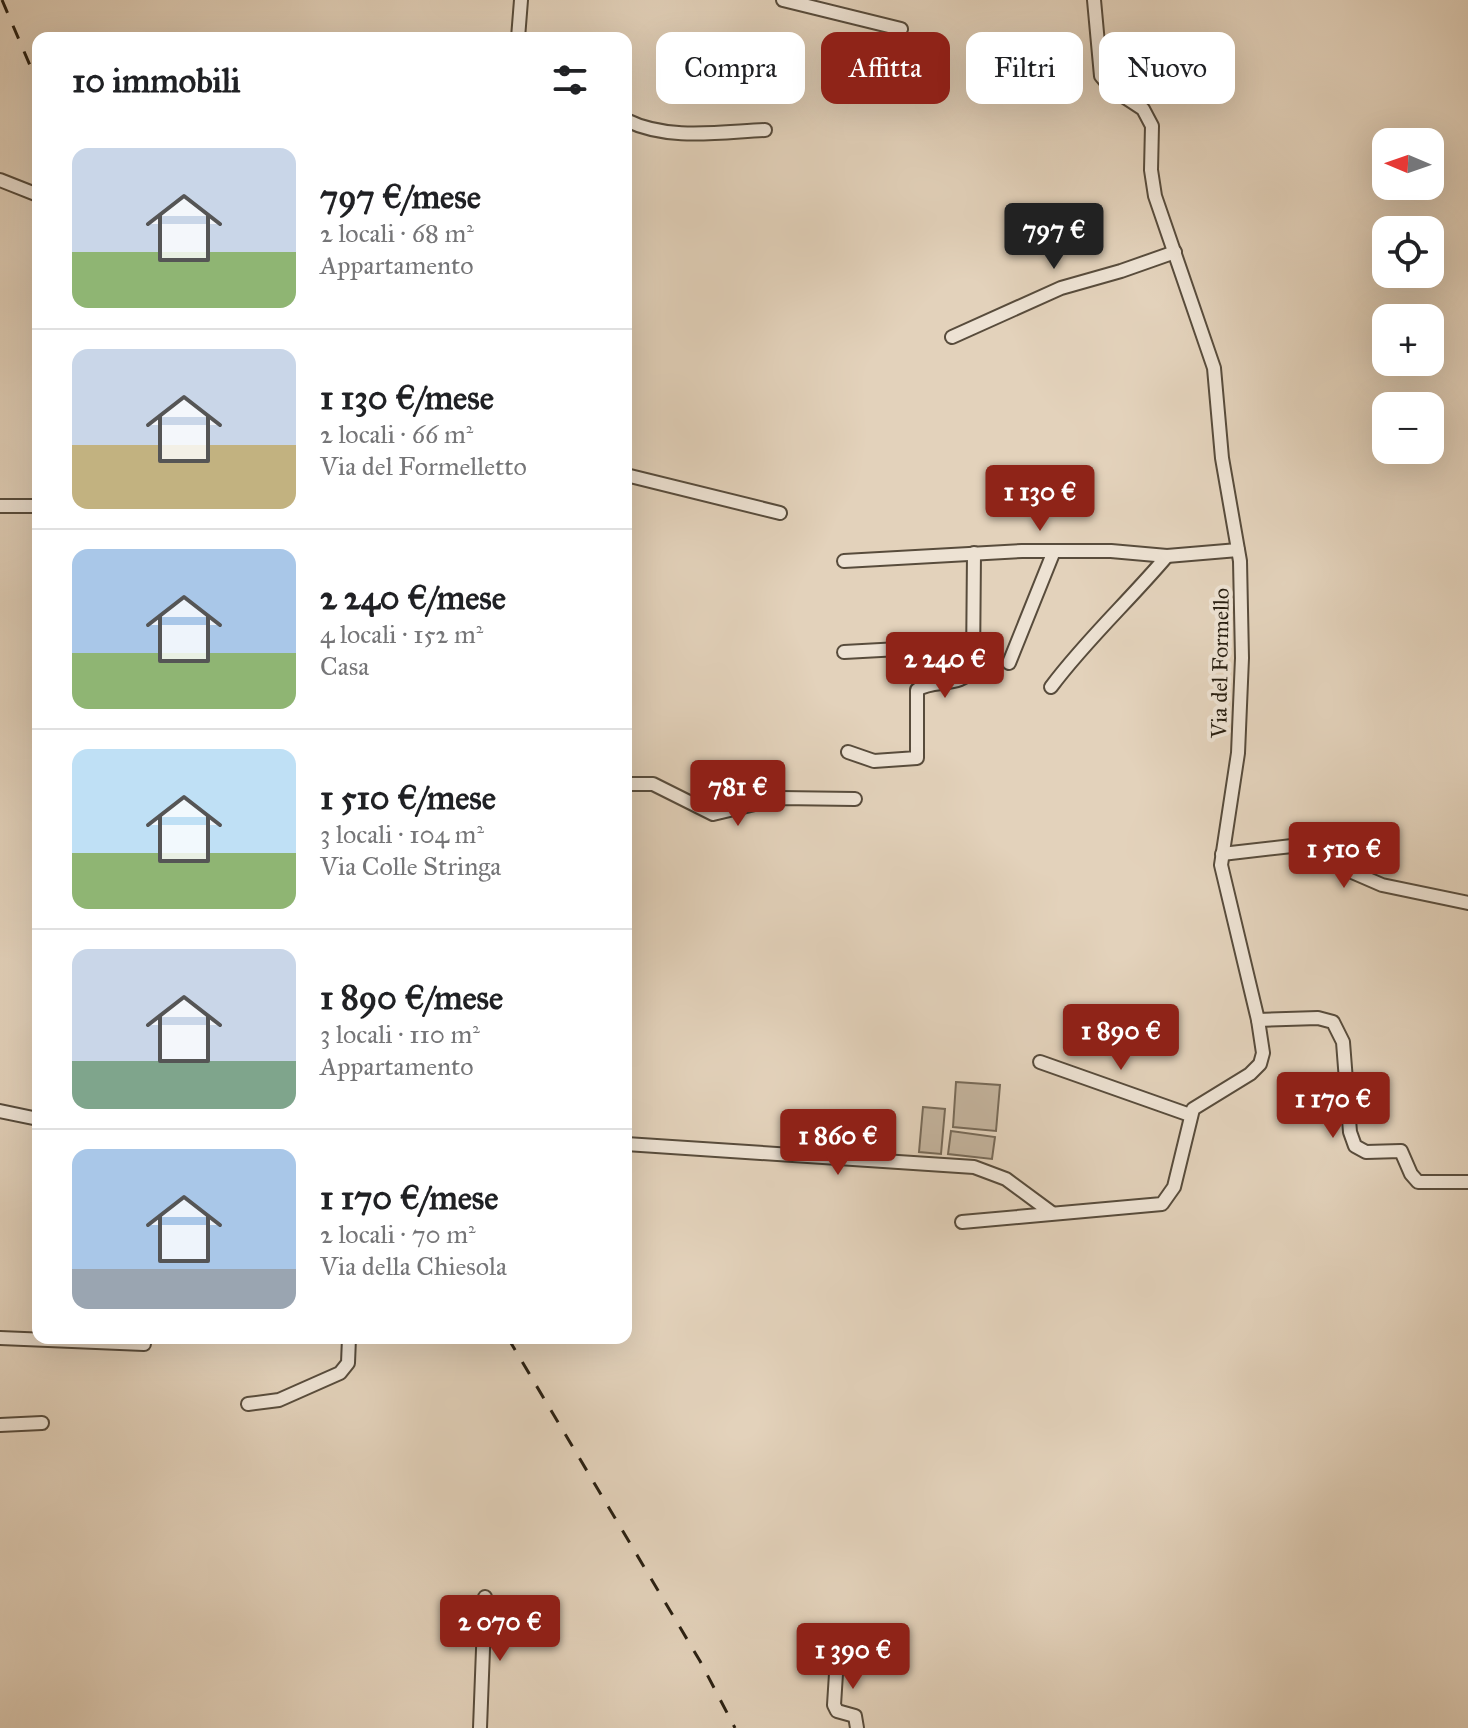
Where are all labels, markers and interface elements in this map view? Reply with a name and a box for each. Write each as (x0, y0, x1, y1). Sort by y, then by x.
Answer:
chip: Compra (656, 32, 805, 104)
chip: Affitta (821, 32, 950, 104)
chip: Filtri (966, 32, 1083, 104)
chip: Nuovo (1099, 32, 1235, 104)
icon: filters (548, 58, 592, 102)
text: 10 immobili (72, 60, 240, 101)
north arrow (1372, 128, 1444, 200)
map controls (1372, 128, 1444, 464)
text: 797 €/mese (320, 176, 481, 217)
icon: home (136, 180, 232, 276)
pin: 797 € (998, 203, 1110, 271)
text: 797 € (1022, 213, 1086, 245)
button: locate (1372, 216, 1444, 288)
text: 2 locali · 68 m² (320, 217, 474, 249)
text: Appartamento (320, 249, 474, 281)
button: + (1372, 304, 1444, 376)
text: 1 130 €/mese (320, 377, 494, 418)
icon: home (136, 381, 232, 477)
button: − (1372, 392, 1444, 464)
text: 2 locali · 66 m² (320, 418, 473, 450)
text: Via del Formelletto (320, 450, 527, 482)
pin: 1 130 € (966, 465, 1114, 533)
text: 1 130 € (1003, 475, 1077, 507)
text: 2 240 €/mese (320, 577, 506, 618)
icon: home (136, 581, 232, 677)
street label: Via del Formello (1205, 588, 1235, 739)
text: 4 locali · 152 m² (320, 618, 483, 650)
pin: 2 240 € (871, 632, 1019, 700)
text: 2 240 € (904, 642, 986, 674)
text: Casa (320, 650, 369, 682)
pin: 781 € (682, 760, 794, 828)
text: 781 € (708, 770, 768, 802)
text: 1 510 €/mese (320, 777, 496, 818)
icon: home (136, 781, 232, 877)
text: 3 locali · 104 m² (320, 818, 484, 850)
pin: 1 510 € (1270, 822, 1418, 890)
text: 1 510 € (1307, 832, 1381, 864)
text: Via Colle Stringa (320, 850, 501, 882)
text: 1 890 €/mese (320, 977, 503, 1018)
icon: home (136, 981, 232, 1077)
pin: 1 890 € (1047, 1004, 1195, 1072)
text: 1 890 € (1081, 1014, 1161, 1046)
text: 3 locali · 110 m² (320, 1018, 480, 1050)
text: Appartamento (320, 1050, 474, 1082)
pin: 1 170 € (1259, 1072, 1407, 1140)
text: 1 170 € (1295, 1082, 1371, 1114)
pin: 1 860 € (764, 1109, 912, 1177)
text: 1 860 € (798, 1119, 878, 1151)
text: 1 170 €/mese (320, 1177, 498, 1218)
icon: home (136, 1181, 232, 1277)
text: 2 locali · 70 m² (320, 1218, 476, 1250)
text: Via della Chiesola (320, 1250, 507, 1282)
pin: 2 070 € (426, 1595, 574, 1663)
text: 2 070 € (458, 1605, 542, 1637)
pin: 1 390 € (779, 1623, 927, 1691)
text: 1 390 € (815, 1633, 891, 1665)

